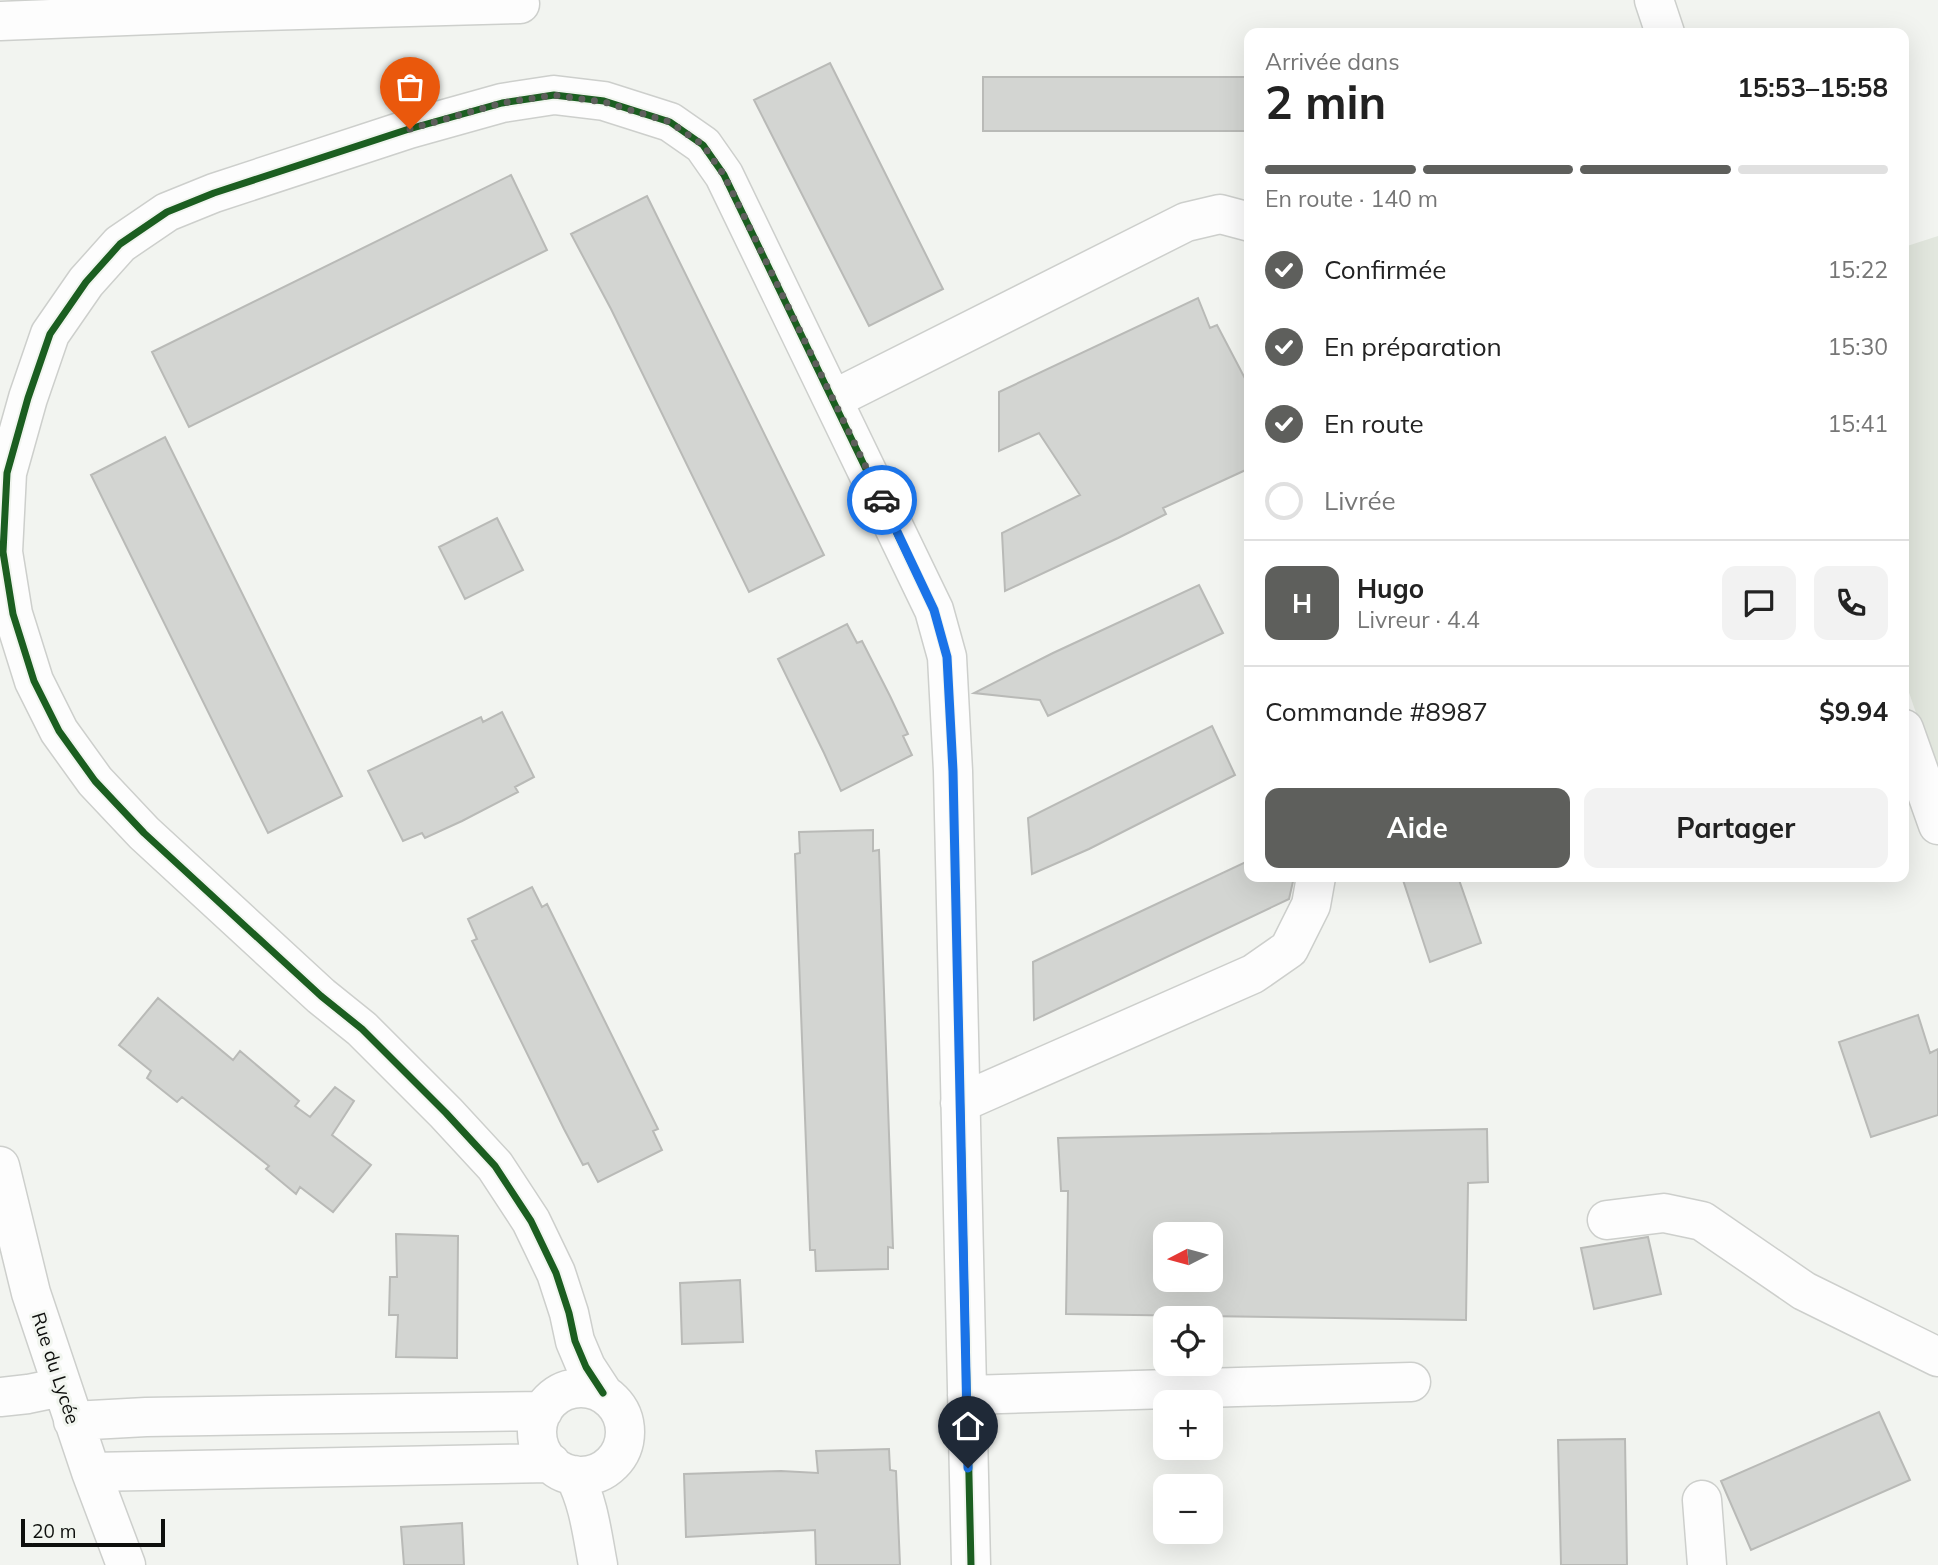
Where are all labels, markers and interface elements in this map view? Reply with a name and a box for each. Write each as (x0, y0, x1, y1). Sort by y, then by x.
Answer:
text: Arrivée dans (1265, 47, 1400, 76)
pin (380, 57, 440, 129)
icon: bag (391, 68, 429, 106)
text: 15:53–15:58 (1737, 71, 1888, 104)
text: 2 min (1265, 73, 1386, 131)
text: En route · 140 m (1265, 184, 1438, 213)
icon: check (1265, 251, 1303, 289)
text: Confirmée (1324, 253, 1446, 286)
text: 15:22 (1828, 255, 1888, 284)
icon: check (1265, 328, 1303, 366)
text: En préparation (1324, 330, 1502, 363)
text: 15:30 (1828, 332, 1888, 361)
icon: check (1265, 405, 1303, 443)
text: En route (1324, 407, 1424, 440)
text: 15:41 (1828, 409, 1888, 438)
courier (847, 465, 917, 535)
icon: car (863, 481, 901, 519)
text: Livrée (1324, 484, 1396, 517)
button: chat (1722, 566, 1796, 640)
button: phone (1814, 566, 1888, 640)
text: Hugo (1357, 572, 1424, 605)
text: H (1292, 587, 1312, 620)
text: Livreur · 4.4 (1357, 605, 1480, 634)
text: Commande #8987 (1265, 695, 1488, 728)
text: $9.94 (1819, 695, 1888, 728)
button: Aide (1265, 788, 1570, 868)
button: Partager (1584, 788, 1888, 868)
north arrow (1153, 1222, 1223, 1292)
map controls (1153, 1222, 1223, 1544)
button: locate (1153, 1306, 1223, 1376)
street label: Rue du Lycée (27, 1309, 85, 1427)
button: + (1153, 1390, 1223, 1460)
pin (938, 1396, 998, 1468)
icon: home (949, 1407, 987, 1445)
button: − (1153, 1474, 1223, 1544)
scale bar (21, 1516, 164, 1548)
text: 20 m (32, 1519, 76, 1543)

